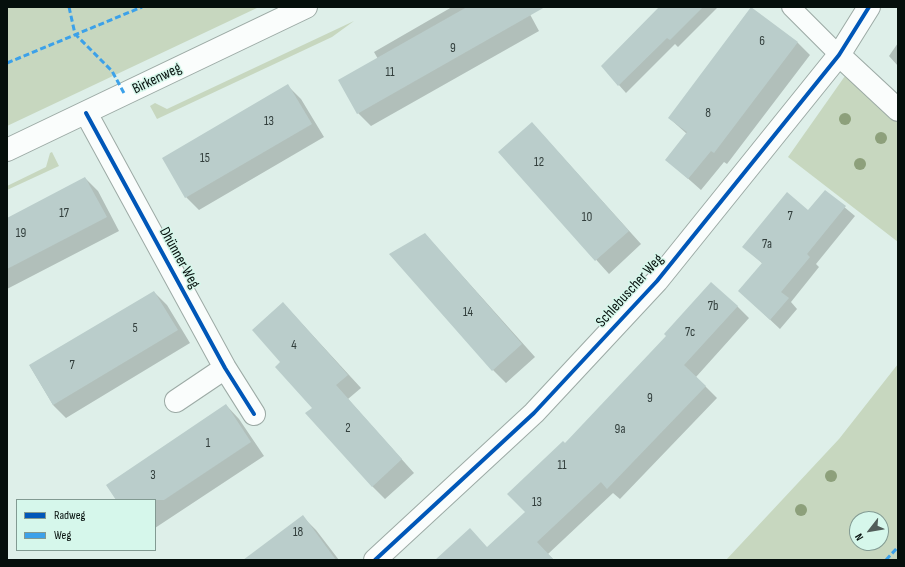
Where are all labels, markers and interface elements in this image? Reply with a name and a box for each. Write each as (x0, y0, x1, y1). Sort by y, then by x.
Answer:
house number: 6 (759, 34, 765, 50)
house number: 9 (450, 41, 456, 57)
street label: Birkenweg (130, 59, 184, 99)
house number: 11 (385, 65, 395, 81)
house number: 8 (705, 106, 711, 122)
house number: 13 (264, 114, 274, 130)
house number: 15 (200, 151, 210, 167)
house number: 12 (534, 155, 544, 171)
house number: 17 (59, 206, 69, 222)
house number: 7 (787, 209, 793, 225)
house number: 10 (582, 210, 592, 226)
street label: Dhünner Weg (155, 224, 203, 292)
house number: 19 (16, 226, 26, 242)
house number: 7a (762, 237, 772, 253)
street label: Schlebuscher Weg (592, 251, 668, 331)
house number: 7b (708, 299, 718, 315)
house number: 14 (463, 305, 473, 321)
house number: 5 (132, 321, 138, 337)
house number: 7c (685, 325, 695, 341)
house number: 4 (291, 338, 297, 354)
house number: 7 (69, 358, 75, 374)
house number: 9 (647, 391, 653, 407)
house number: 2 (345, 421, 351, 437)
house number: 9a (615, 422, 625, 438)
house number: 1 (206, 436, 210, 452)
house number: 11 (557, 458, 567, 474)
house number: 3 (150, 468, 156, 484)
house number: 13 (532, 495, 542, 511)
legend (16, 499, 156, 551)
text: Radweg (54, 508, 85, 523)
north arrow (849, 511, 889, 551)
house number: 18 (293, 525, 303, 541)
text: Weg (54, 528, 71, 543)
text: N (852, 531, 866, 543)

